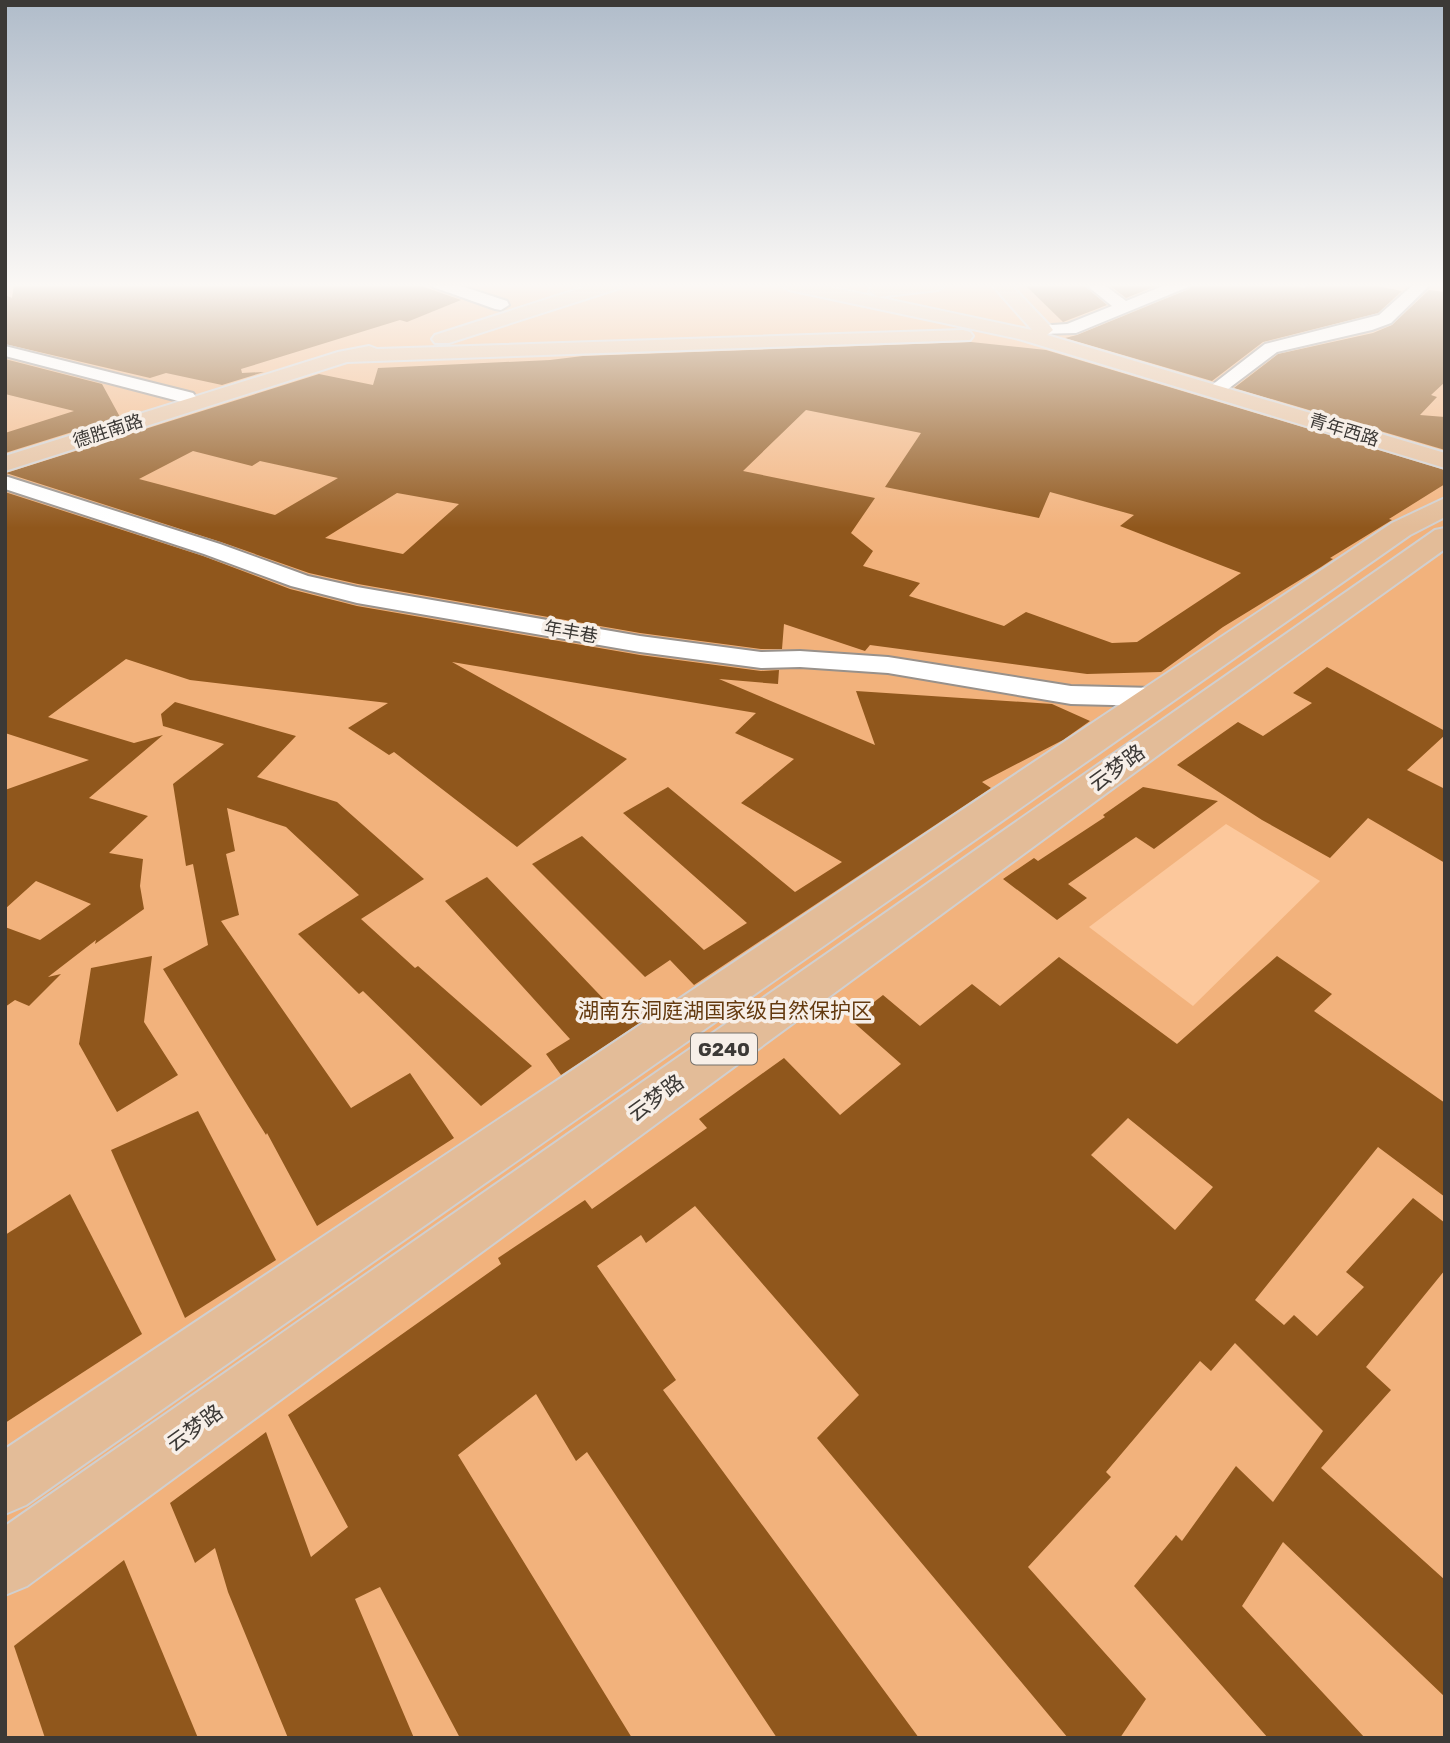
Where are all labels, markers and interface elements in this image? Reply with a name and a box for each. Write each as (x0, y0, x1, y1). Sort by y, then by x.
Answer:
street label: 德胜南路 (70, 409, 146, 453)
street label: 青年西路 (1306, 409, 1382, 451)
street label: 年丰巷 (543, 616, 599, 648)
street label: 云梦路 (1084, 739, 1150, 796)
park label: 湖南东洞庭湖国家级自然保护区 (578, 998, 872, 1023)
road number: G240 (691, 1034, 757, 1064)
street label: 云梦路 (623, 1069, 689, 1126)
street label: 云梦路 (162, 1399, 228, 1456)

